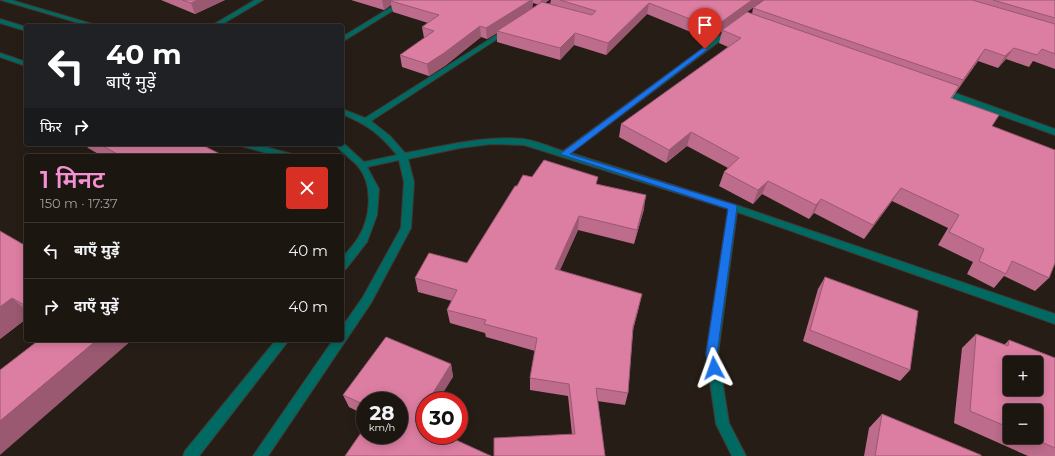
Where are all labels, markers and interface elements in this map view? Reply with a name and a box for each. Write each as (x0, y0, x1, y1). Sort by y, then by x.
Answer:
pin (688, 8, 722, 49)
icon: arrive (694, 14, 716, 36)
text: 40 m (106, 37, 182, 71)
icon: left (40, 40, 92, 92)
text: बाएँ मुड़ें (106, 71, 156, 93)
icon: right (70, 116, 92, 138)
text: फिर (40, 117, 62, 136)
text: 1 मिनट (40, 165, 105, 194)
button: close (286, 167, 328, 209)
text: 150 m · 17:37 (40, 195, 118, 211)
icon: left (40, 240, 62, 262)
text: बाएँ मुड़ें (74, 240, 119, 259)
text: 40 m (288, 241, 328, 260)
icon: right (40, 296, 62, 318)
text: दाएँ मुड़ें (74, 296, 119, 315)
text: 40 m (288, 297, 328, 316)
position arrow (693, 347, 735, 389)
map controls (1003, 356, 1043, 444)
button: + (1003, 356, 1043, 396)
speed limit sign: 30 (416, 392, 468, 444)
text: 28 (370, 401, 395, 425)
button: − (1003, 404, 1043, 444)
text: km/h (369, 421, 395, 434)

